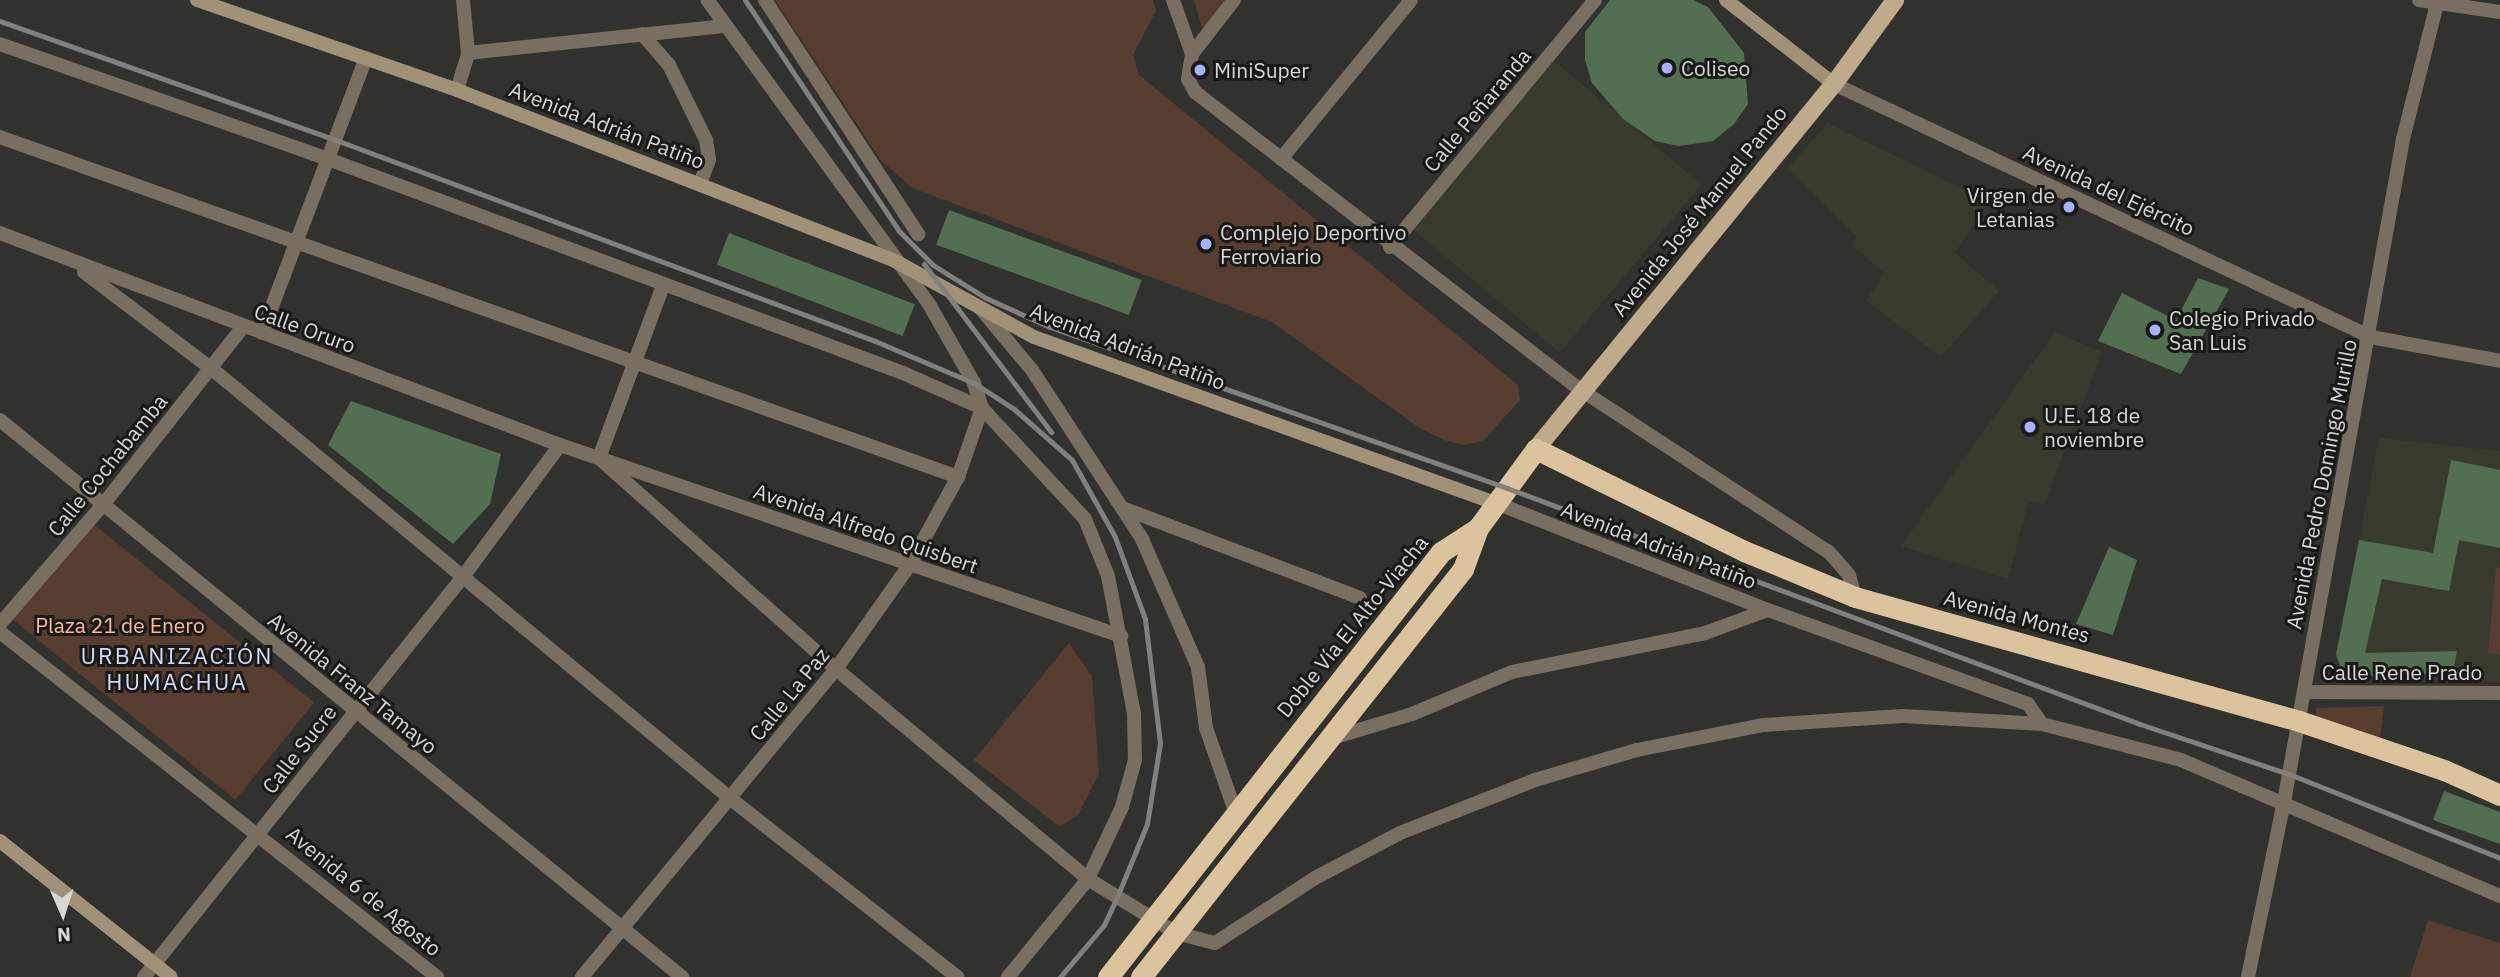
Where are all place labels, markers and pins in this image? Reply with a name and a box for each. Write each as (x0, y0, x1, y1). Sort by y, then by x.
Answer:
place label: Coliseo (1681, 55, 1750, 81)
place label: MiniSuper (1214, 57, 1309, 83)
marker: Coliseo (1659, 60, 1675, 76)
marker: MiniSuper (1192, 62, 1208, 78)
place label: Virgen de Letanias (1967, 182, 2055, 232)
marker: Virgen de Letanias (2061, 199, 2077, 215)
place label: Complejo Deportivo Ferroviario (1220, 219, 1406, 269)
marker: Complejo Deportivo Ferroviario (1198, 236, 1214, 252)
place label: Colegio Privado San Luis (2169, 305, 2315, 355)
marker: Colegio Privado San Luis (2147, 322, 2163, 338)
place label: U.E. 18 de noviembre (2044, 402, 2144, 452)
marker: U.E. 18 de noviembre (2022, 419, 2038, 435)

